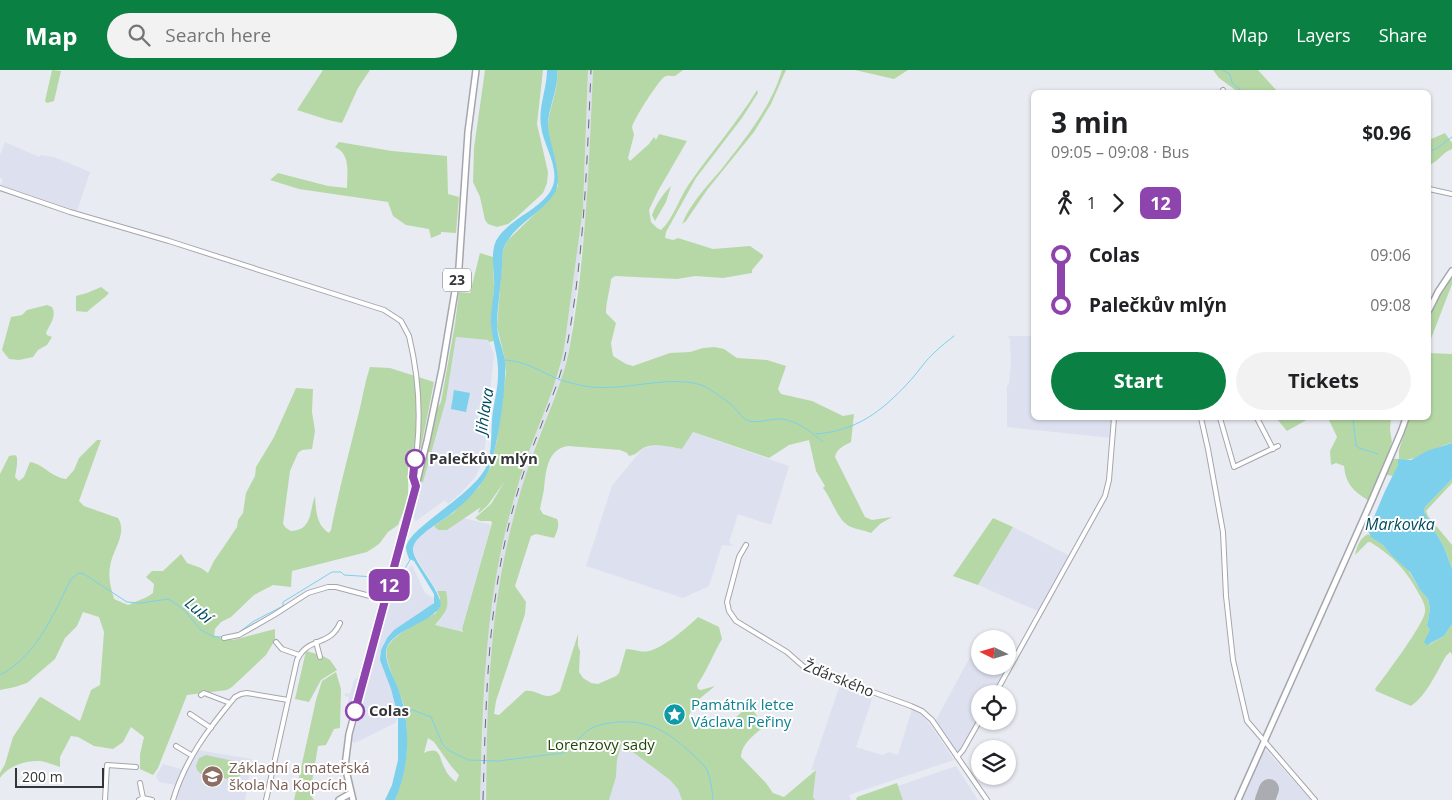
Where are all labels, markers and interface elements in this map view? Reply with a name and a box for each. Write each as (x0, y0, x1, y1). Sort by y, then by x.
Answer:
search box (107, 13, 457, 58)
text: Map (25, 19, 77, 52)
icon: search (125, 21, 153, 49)
text: Search here (165, 22, 271, 48)
text: Map (1231, 23, 1268, 47)
text: Layers (1296, 23, 1351, 47)
text: Share (1379, 23, 1427, 47)
text: 3 min (1051, 103, 1129, 141)
text: $0.96 (1362, 120, 1411, 146)
text: 09:05 – 09:08 · Bus (1051, 141, 1189, 163)
icon: walk (1051, 189, 1079, 217)
icon: forward (1104, 189, 1132, 217)
text: 12 (1150, 191, 1171, 215)
text: 1 (1087, 192, 1096, 214)
text: Colas (1089, 242, 1140, 268)
text: 09:06 (1370, 244, 1411, 266)
road number: 23 (443, 268, 471, 292)
text: Palečkův mlýn (1089, 292, 1227, 318)
text: 09:08 (1370, 294, 1411, 316)
button: Start (1051, 352, 1226, 410)
button: Tickets (1236, 352, 1411, 410)
water label: Jihlava (469, 386, 499, 439)
place label: Palečkův mlýn (429, 448, 538, 468)
marker: Palečkův mlýn (405, 449, 425, 469)
water label: Markovka (1365, 513, 1435, 535)
line badge: 12 (366, 569, 412, 601)
text: 12 (379, 573, 399, 597)
water label: Lubí (180, 592, 219, 629)
north arrow (971, 630, 1016, 675)
map controls (971, 630, 1016, 785)
street label: Žďárského (801, 655, 877, 701)
button: locate (971, 685, 1016, 730)
place label: Památník letce Václava Peřiny (691, 694, 794, 731)
place label: Colas (369, 700, 409, 720)
marker: Colas (345, 701, 365, 721)
place icon: Památník letce Václava Peřiny (663, 702, 687, 726)
park label: Lorenzovy sady (547, 734, 655, 754)
button: layers (971, 740, 1016, 785)
place label: Základní a mateřská škola Na Kopcích (229, 757, 370, 794)
scale bar (15, 765, 104, 788)
school or university icon: Základní a mateřská škola Na Kopcích (201, 765, 225, 789)
text: 200 m (22, 767, 63, 786)

